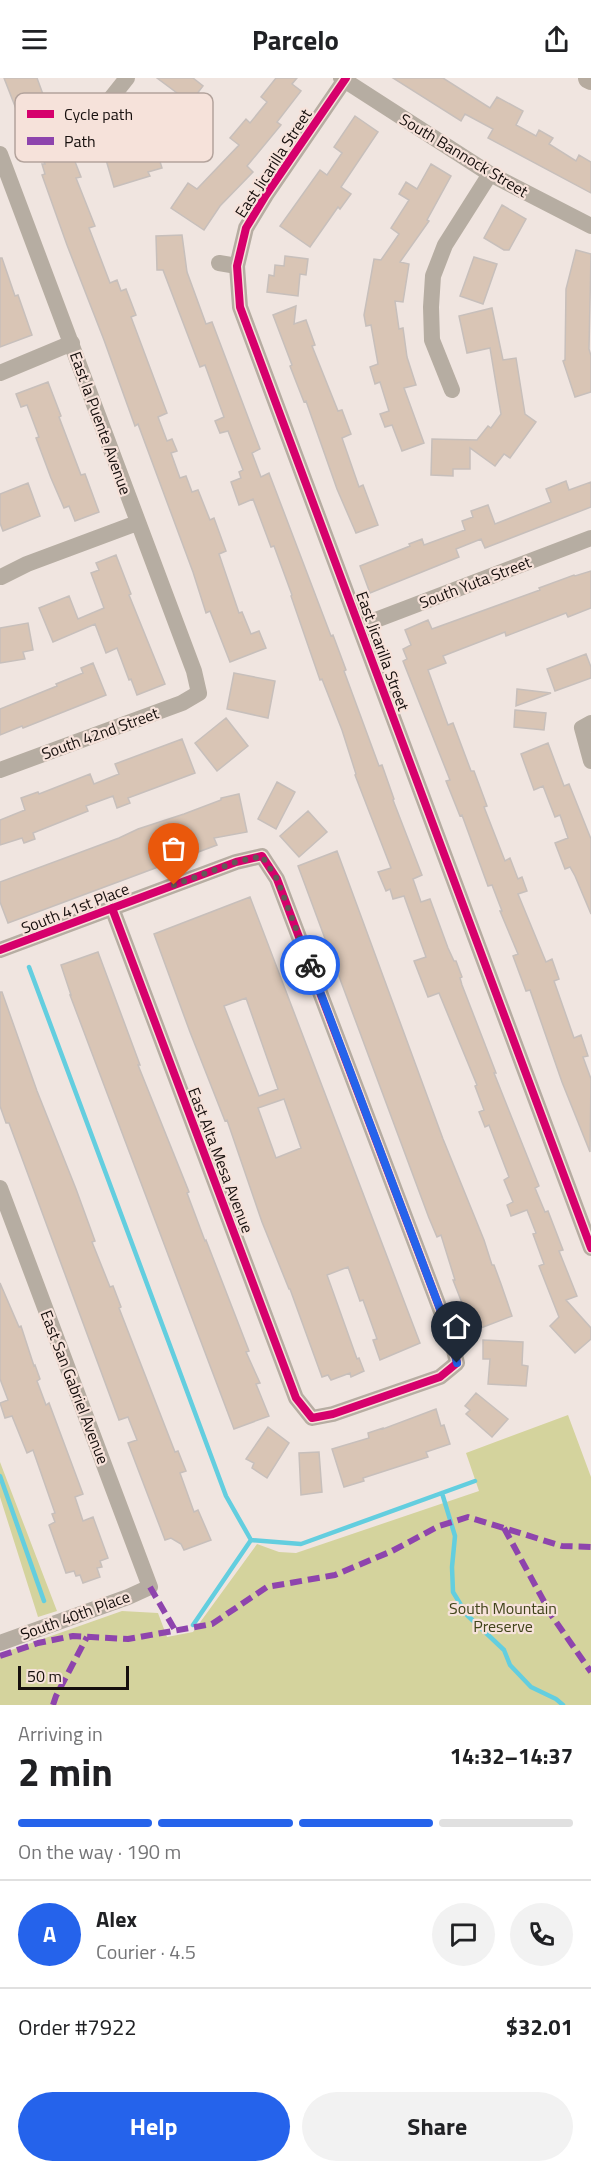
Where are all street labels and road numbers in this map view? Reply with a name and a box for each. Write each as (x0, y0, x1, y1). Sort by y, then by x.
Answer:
street label: East Jicarilla Street (229, 103, 318, 222)
street label: South Bannock Street (395, 107, 533, 203)
street label: East la Puente Avenue (64, 348, 138, 498)
street label: South Yuta Street (416, 550, 535, 614)
street label: East Jicarilla Street (350, 588, 416, 715)
street label: South 42nd Street (38, 701, 162, 765)
street label: South 41st Place (17, 876, 133, 940)
street label: East Alta Mesa Avenue (182, 1084, 260, 1236)
street label: East San Gabriel Avenue (35, 1307, 115, 1467)
street label: South 40th Place (17, 1584, 133, 1646)

